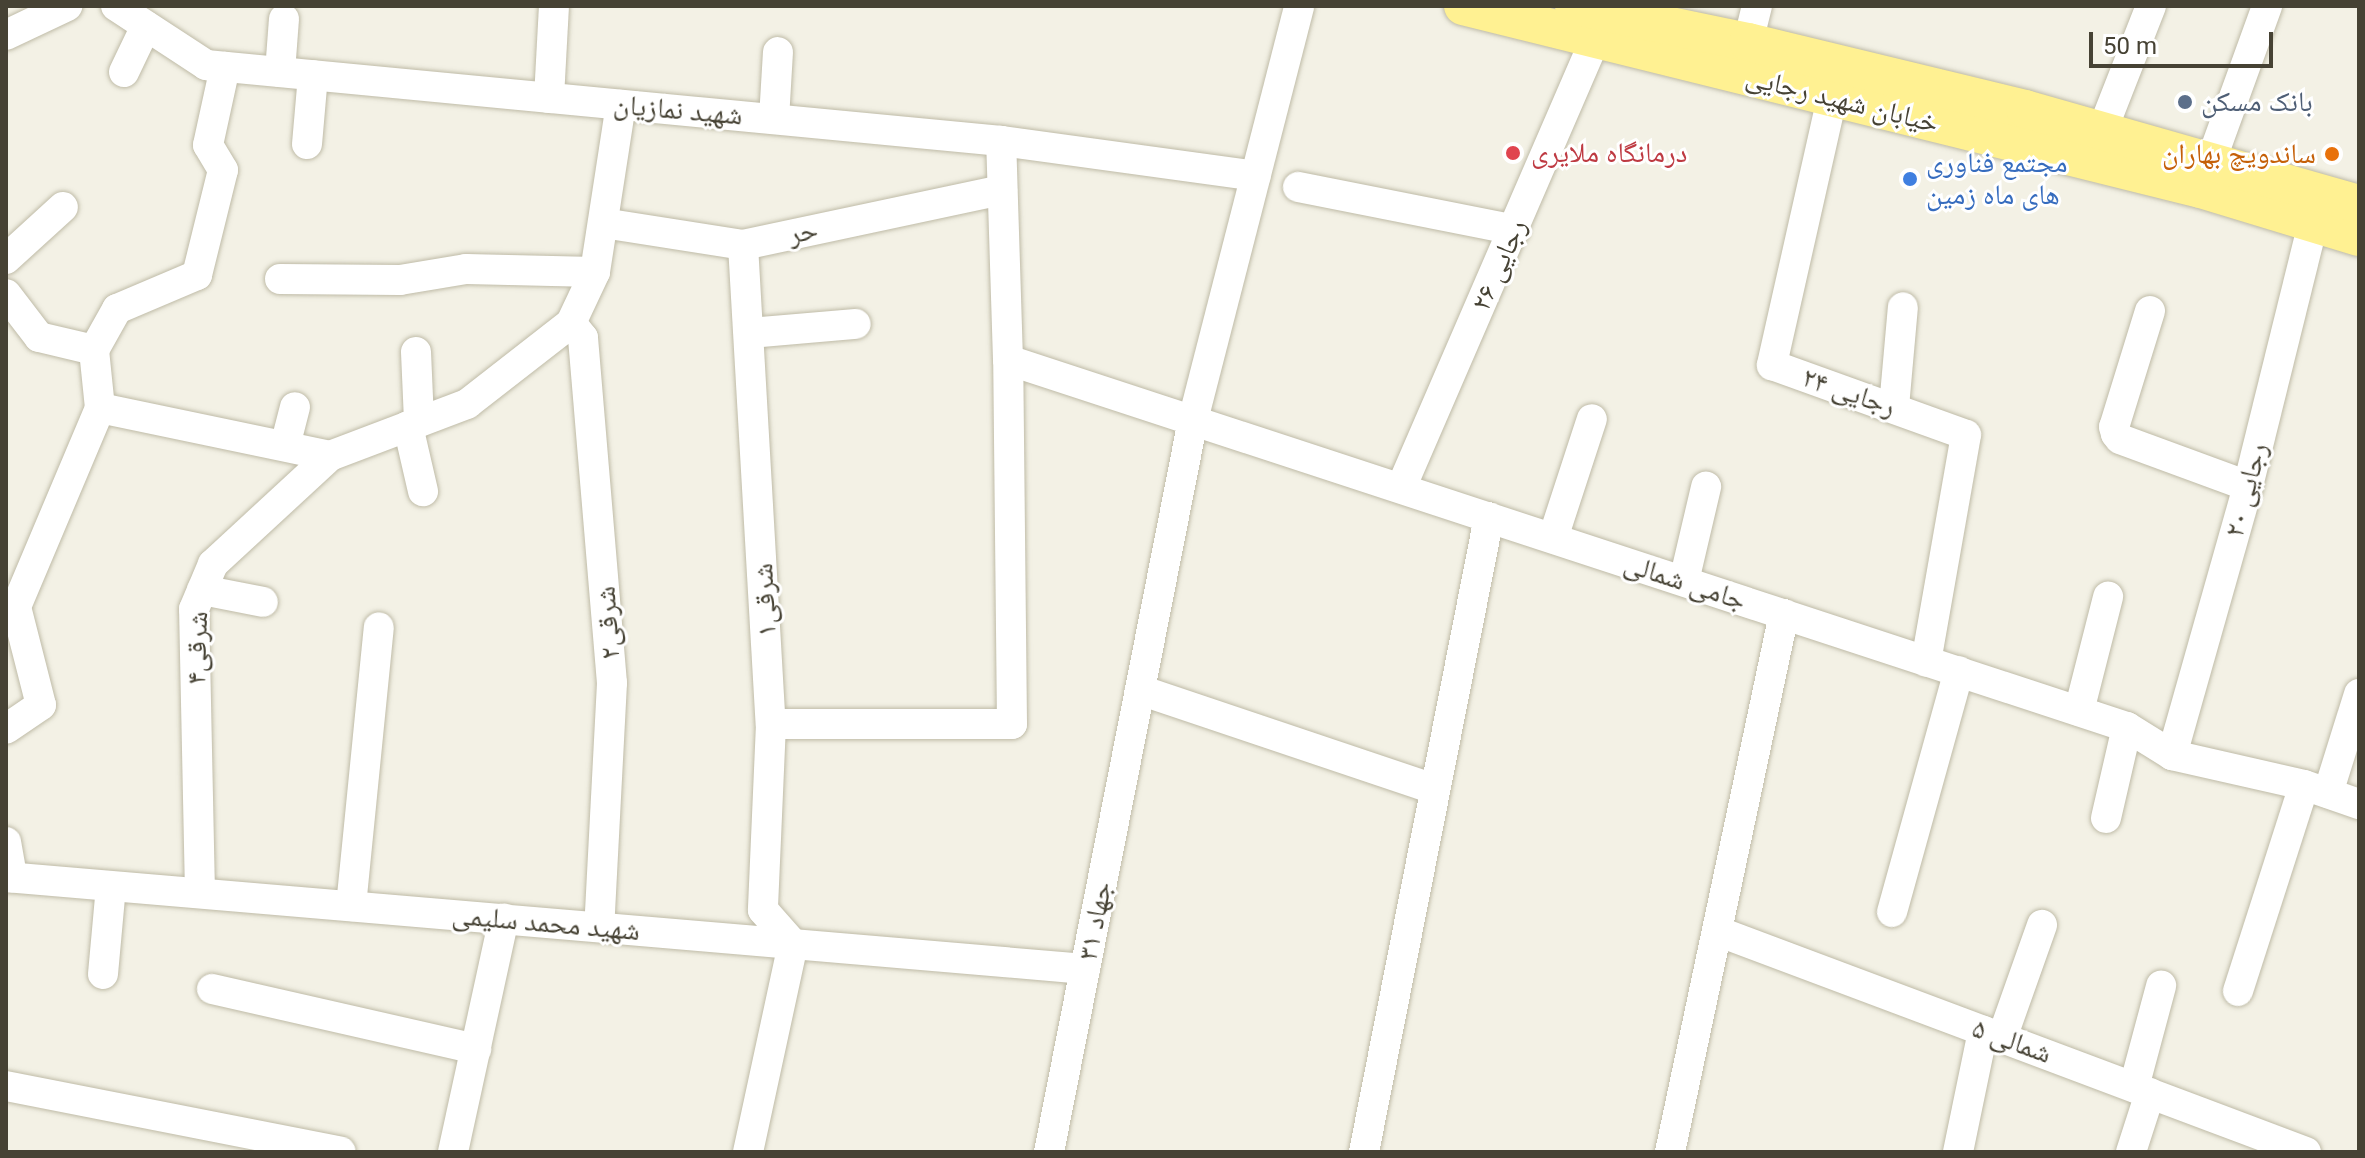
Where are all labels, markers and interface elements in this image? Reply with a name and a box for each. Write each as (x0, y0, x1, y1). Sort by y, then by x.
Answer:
scale bar (2093, 16, 2277, 66)
text: 50 m (2103, 32, 2157, 60)
street label: خیابان شهید رجایی (1742, 60, 1942, 140)
place label: بانک مسکن (2201, 85, 2313, 119)
street label: شهید نمازیان (612, 88, 744, 132)
marker: بانک مسکن (2176, 93, 2194, 111)
place label: درمانگاه ملایری (1531, 136, 1687, 170)
place label: ساندویچ بهاران (2162, 137, 2316, 171)
marker: درمانگاه ملایری (1502, 142, 1524, 164)
marker: ساندویچ بهاران (2323, 145, 2341, 163)
place label: مجتمع فناوری های ماه زمین (1926, 146, 2068, 212)
marker: مجتمع فناوری های ماه زمین (1901, 170, 1919, 188)
street label: حر (785, 213, 821, 251)
street label: رجایی ۲۶ (1464, 214, 1534, 316)
street label: رجایی ۲۴ (1798, 360, 1900, 424)
street label: رجایی ۲۰ (2217, 439, 2275, 541)
street label: جامی شمالی (1620, 547, 1750, 617)
street label: شرقی۱ (746, 563, 784, 637)
street label: شرقی۲ (589, 585, 627, 661)
street label: شرقی۴ (179, 611, 215, 685)
street label: جهاد ۳۱ (1071, 879, 1119, 963)
street label: شهید محمد سلیمی (451, 898, 641, 948)
street label: شمالی ۵ (1968, 1011, 2056, 1071)

